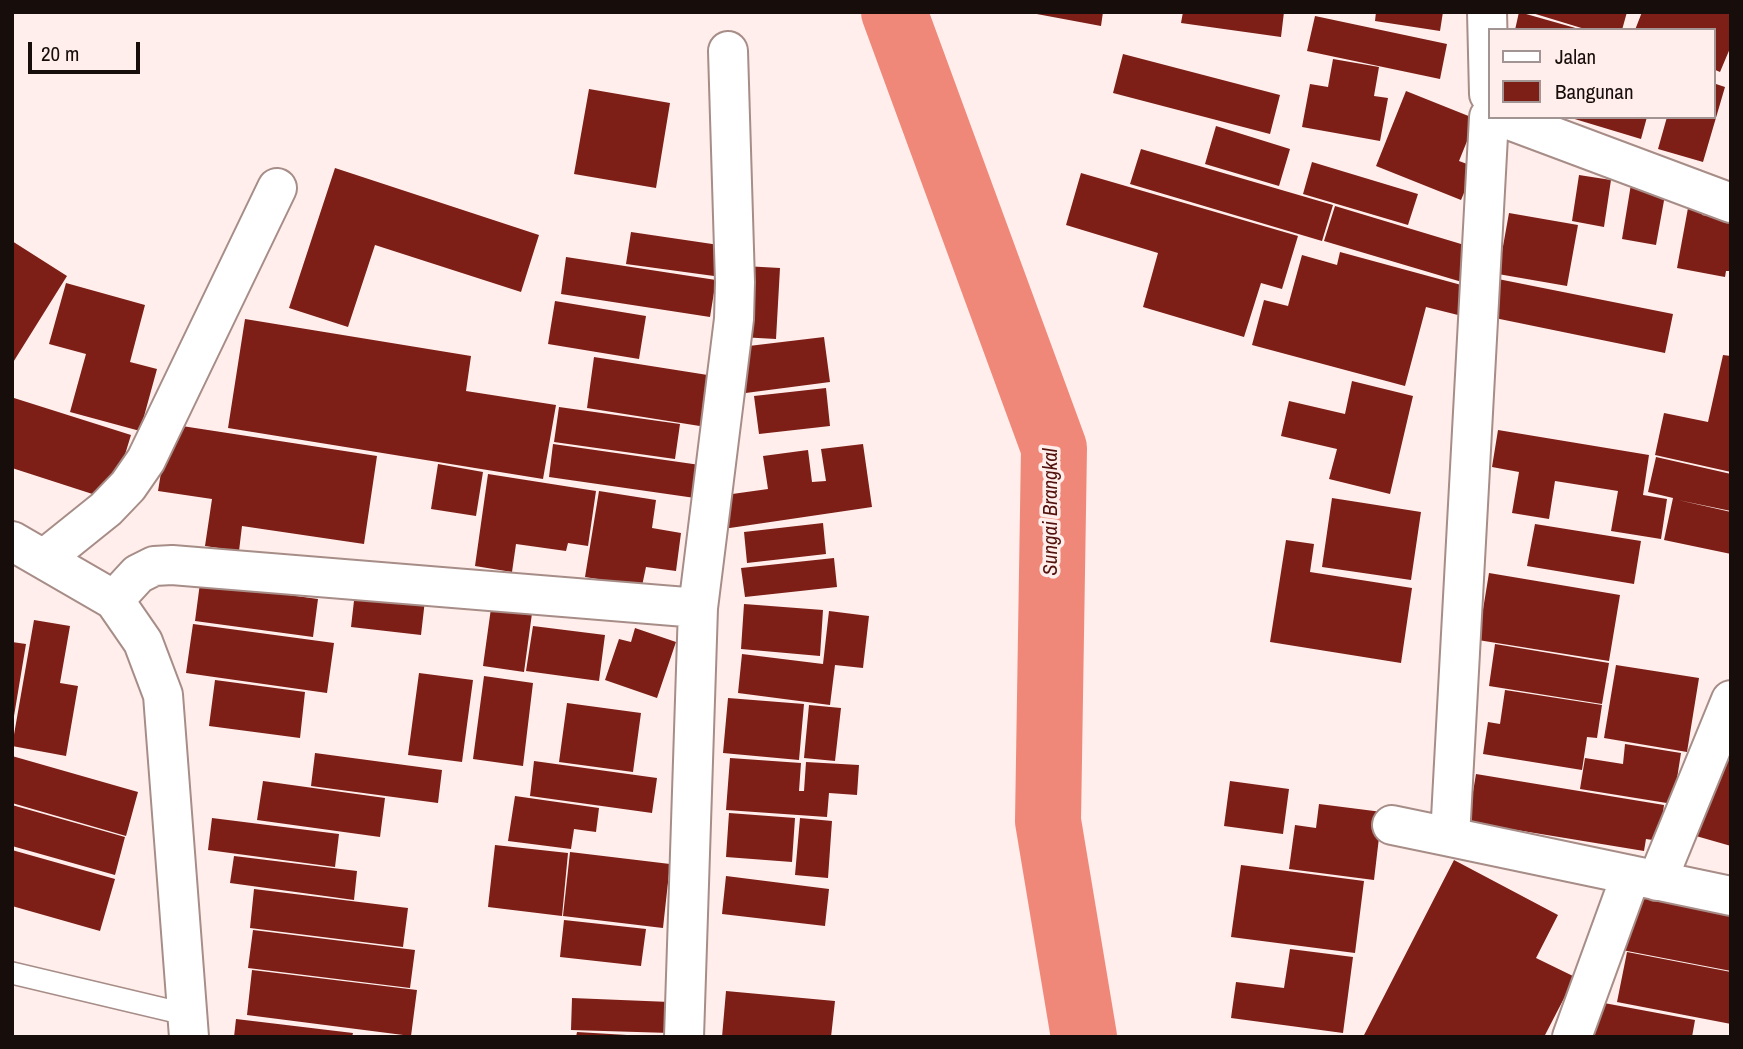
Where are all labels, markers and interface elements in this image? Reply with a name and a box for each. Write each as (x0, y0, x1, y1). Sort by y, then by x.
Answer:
scale bar (32, 28, 144, 72)
legend (1488, 28, 1715, 119)
text: 20 m (41, 39, 79, 68)
text: Jalan (1555, 42, 1596, 71)
text: Bangunan (1555, 77, 1634, 106)
water label: Sungai Brangkal (1038, 448, 1064, 576)

